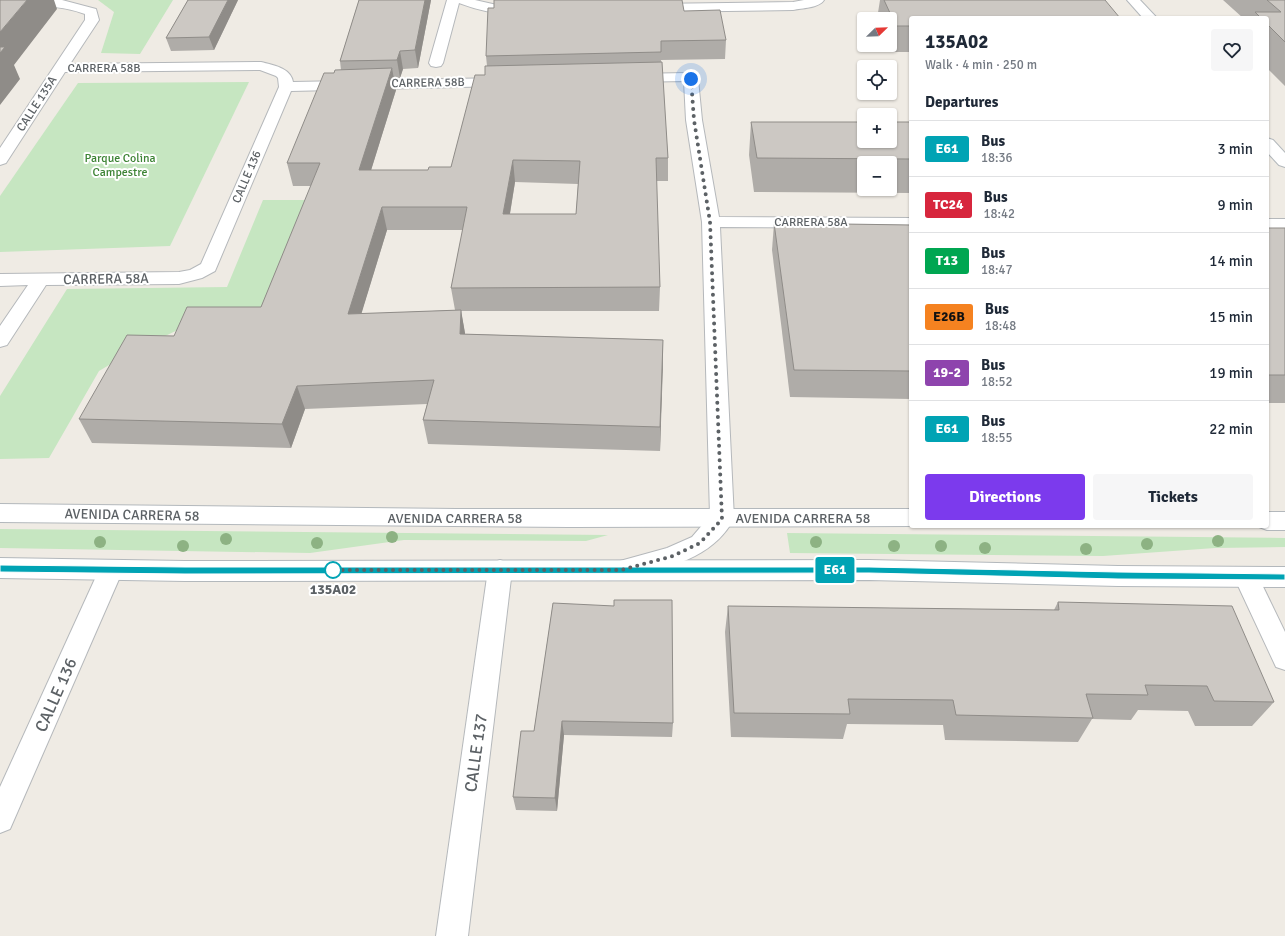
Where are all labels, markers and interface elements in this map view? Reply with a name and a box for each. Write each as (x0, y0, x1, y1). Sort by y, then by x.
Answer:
north arrow (857, 12, 897, 52)
map controls (857, 12, 897, 196)
button: heart (1211, 29, 1253, 71)
text: 135A02 (925, 30, 988, 54)
text: Walk · 4 min · 250 m (925, 57, 1037, 73)
button: locate (857, 60, 897, 100)
street label: CARRERA 58B (67, 61, 141, 76)
your location (681, 69, 701, 89)
street label: CALLE 135A (14, 73, 61, 135)
street label: CARRERA 58B (391, 75, 465, 91)
text: Departures (925, 93, 998, 111)
button: + (857, 108, 897, 148)
text: Bus (981, 132, 1005, 150)
text: E61 (935, 140, 959, 157)
text: 3 min (1217, 140, 1253, 158)
street label: CALLE 136 (229, 148, 265, 206)
text: 18:36 (981, 150, 1013, 166)
park label: Parque Colina Campestre (84, 151, 156, 180)
button: − (857, 156, 897, 196)
text: Bus (984, 188, 1008, 206)
text: TC24 (933, 196, 964, 213)
text: 9 min (1217, 196, 1253, 214)
text: 18:42 (984, 206, 1015, 222)
street label: CARRERA 58A (774, 215, 848, 230)
text: Bus (981, 244, 1005, 262)
text: T13 (936, 252, 958, 269)
text: 14 min (1209, 252, 1253, 270)
text: 18:47 (981, 262, 1013, 278)
street label: CARRERA 58A (63, 270, 149, 288)
text: Bus (985, 300, 1009, 318)
text: E26B (933, 308, 965, 325)
text: 15 min (1209, 308, 1253, 326)
text: 18:48 (985, 318, 1016, 334)
text: Bus (981, 356, 1005, 374)
text: 19-2 (933, 364, 961, 381)
text: 19 min (1209, 364, 1253, 382)
text: 18:52 (981, 374, 1013, 390)
text: Bus (981, 412, 1005, 430)
text: E61 (935, 420, 959, 437)
text: 22 min (1209, 420, 1253, 438)
text: 18:55 (981, 430, 1013, 446)
button: Directions (925, 474, 1085, 520)
button: Tickets (1093, 474, 1253, 520)
street label: AVENIDA CARRERA 58 (64, 505, 200, 525)
street label: AVENIDA CARRERA 58 (388, 510, 522, 527)
street label: AVENIDA CARRERA 58 (736, 510, 870, 527)
line badge: E61 (812, 557, 858, 583)
marker: 135A02 (324, 561, 342, 579)
text: E61 (823, 561, 847, 578)
place label: 135A02 (310, 581, 356, 598)
street label: CALLE 136 (30, 655, 82, 735)
street label: CALLE 137 (460, 712, 492, 794)

